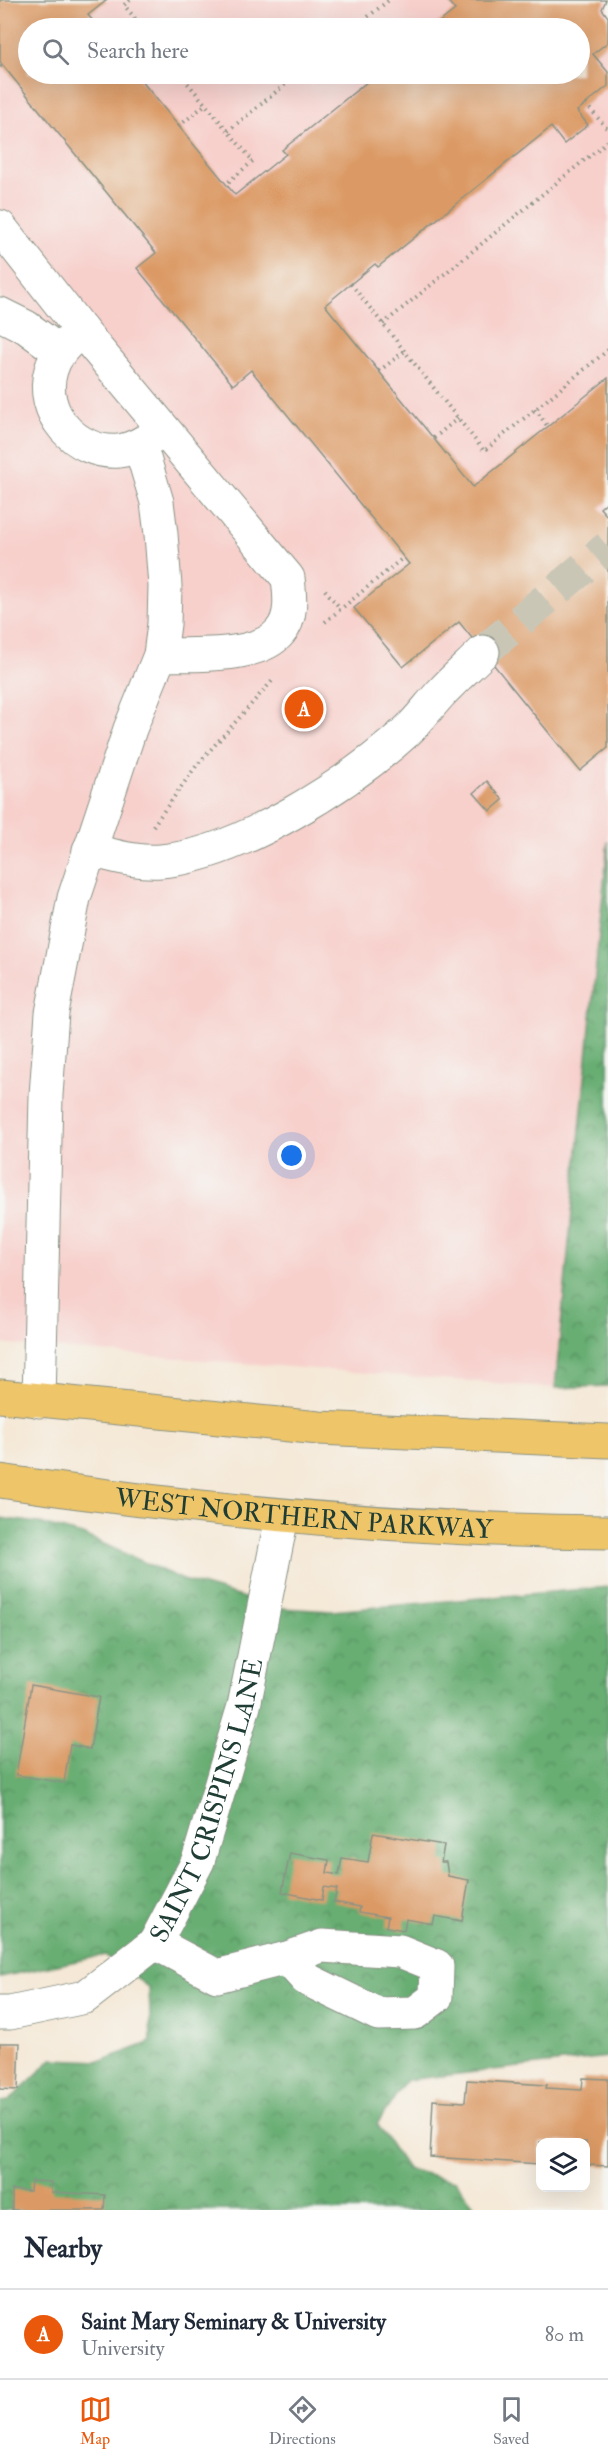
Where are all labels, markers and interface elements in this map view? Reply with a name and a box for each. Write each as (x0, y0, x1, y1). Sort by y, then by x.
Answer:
search box (18, 18, 590, 84)
icon: search (39, 35, 72, 68)
text: Search here (87, 37, 189, 65)
pin: A (284, 686, 324, 732)
your location (277, 1141, 306, 1170)
street label: WEST NORTHERN PARKWAY (112, 1482, 495, 1546)
street label: SAINT CRISPINS LANE (143, 1656, 270, 1948)
map controls (536, 2138, 590, 2192)
button: layers (536, 2138, 590, 2192)
text: Nearby (24, 2233, 102, 2265)
text: Saint Mary Seminary & University (81, 2308, 386, 2336)
text: A (37, 2322, 50, 2347)
text: 80 m (545, 2322, 584, 2347)
text: University (81, 2336, 164, 2361)
tab: Map (79, 2393, 112, 2449)
tab: Directions (269, 2393, 336, 2449)
tab: Saved (493, 2393, 529, 2449)

